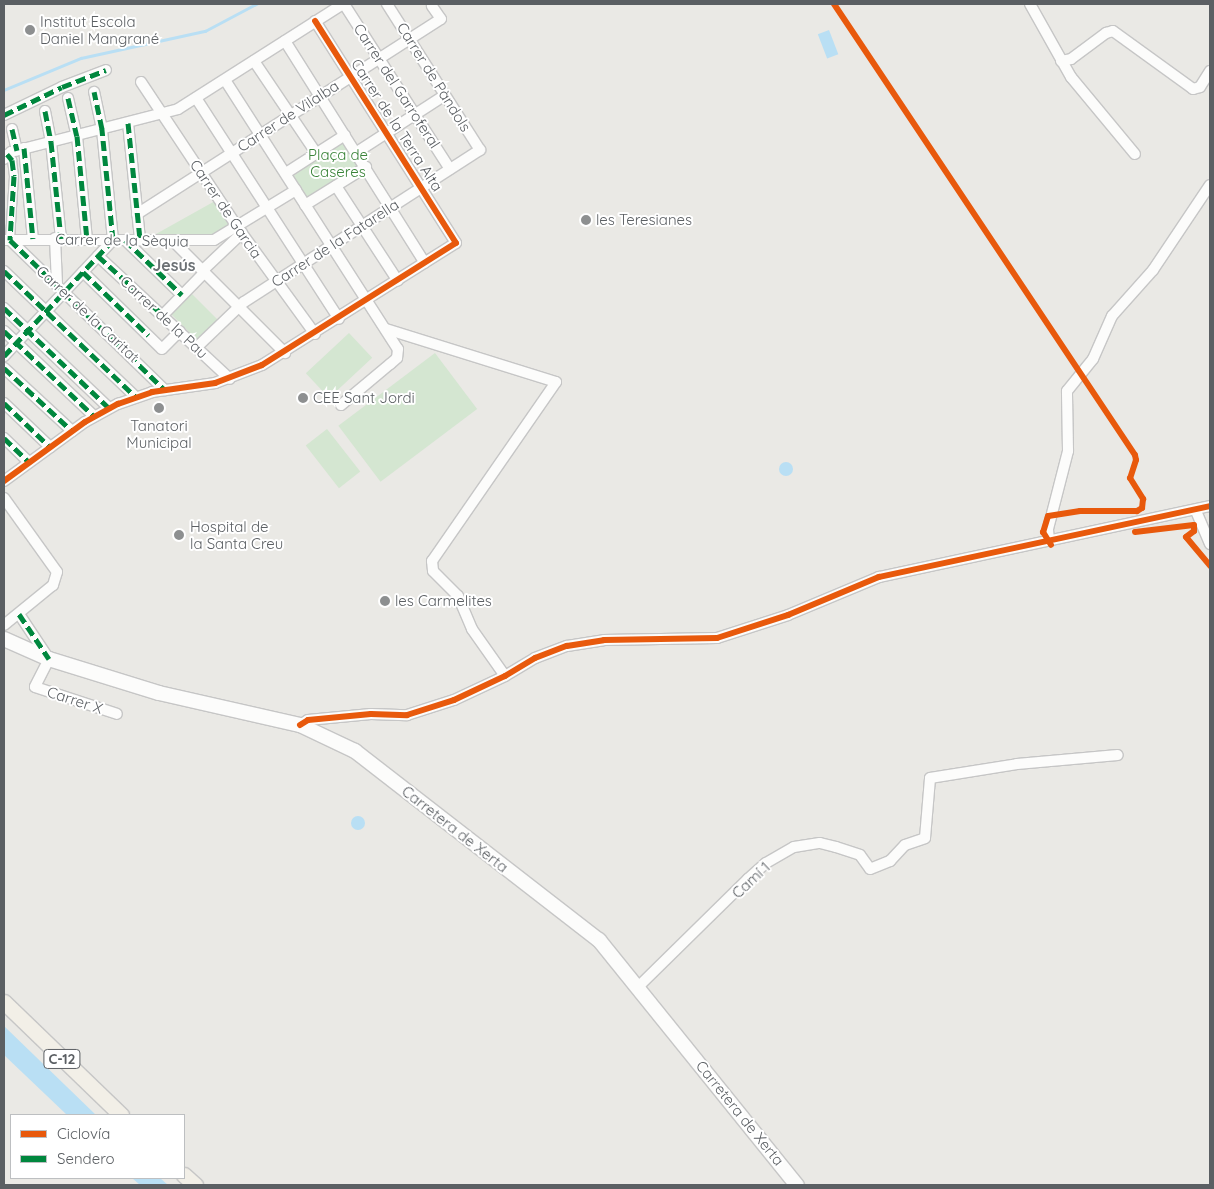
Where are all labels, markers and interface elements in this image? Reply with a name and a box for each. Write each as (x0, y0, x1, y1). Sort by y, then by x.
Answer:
place label: Institut Escola Daniel Mangrané (40, 12, 159, 47)
street label: Carrer de Pàndols (393, 19, 475, 135)
street label: Carrer del Garroferal (350, 20, 444, 152)
marker: Institut Escola Daniel Mangrané (24, 24, 36, 36)
street label: Carrer de la Terra Alta (347, 55, 447, 195)
street label: Carrer de Vilalba (234, 76, 342, 156)
park label: Plaça de Caseres (308, 145, 368, 180)
street label: Carrer de Garcia (186, 156, 266, 262)
street label: Carrer de la Fatarella (268, 195, 402, 291)
place label: les Teresianes (596, 211, 692, 229)
marker: les Teresianes (580, 214, 592, 226)
street label: Carrer de la Sèquia (55, 230, 189, 250)
district label: Jesús (152, 255, 196, 275)
street label: Carrer de la Caritat (33, 262, 143, 366)
street label: Carrer de la Pau (117, 272, 211, 362)
place label: CEE Sant Jordi (313, 389, 415, 407)
marker: CEE Sant Jordi (297, 392, 309, 404)
marker: Tanatori Municipal (153, 402, 165, 414)
place label: Tanatori Municipal (126, 416, 192, 451)
place label: Hospital de la Santa Creu (190, 517, 283, 552)
marker: Hospital de la Santa Creu (172, 528, 186, 542)
place label: les Carmelites (395, 592, 492, 610)
marker: les Carmelites (379, 595, 391, 607)
street label: Carrer X (45, 683, 105, 717)
street label: Carretera de Xerta (398, 782, 512, 876)
street label: Camí 1 (728, 858, 774, 902)
road number: C-12 (43, 1048, 81, 1070)
street label: Carretera de Xerta (692, 1057, 788, 1169)
legend (10, 1114, 185, 1179)
text: Ciclovía (57, 1124, 110, 1143)
text: Sendero (57, 1149, 115, 1168)

